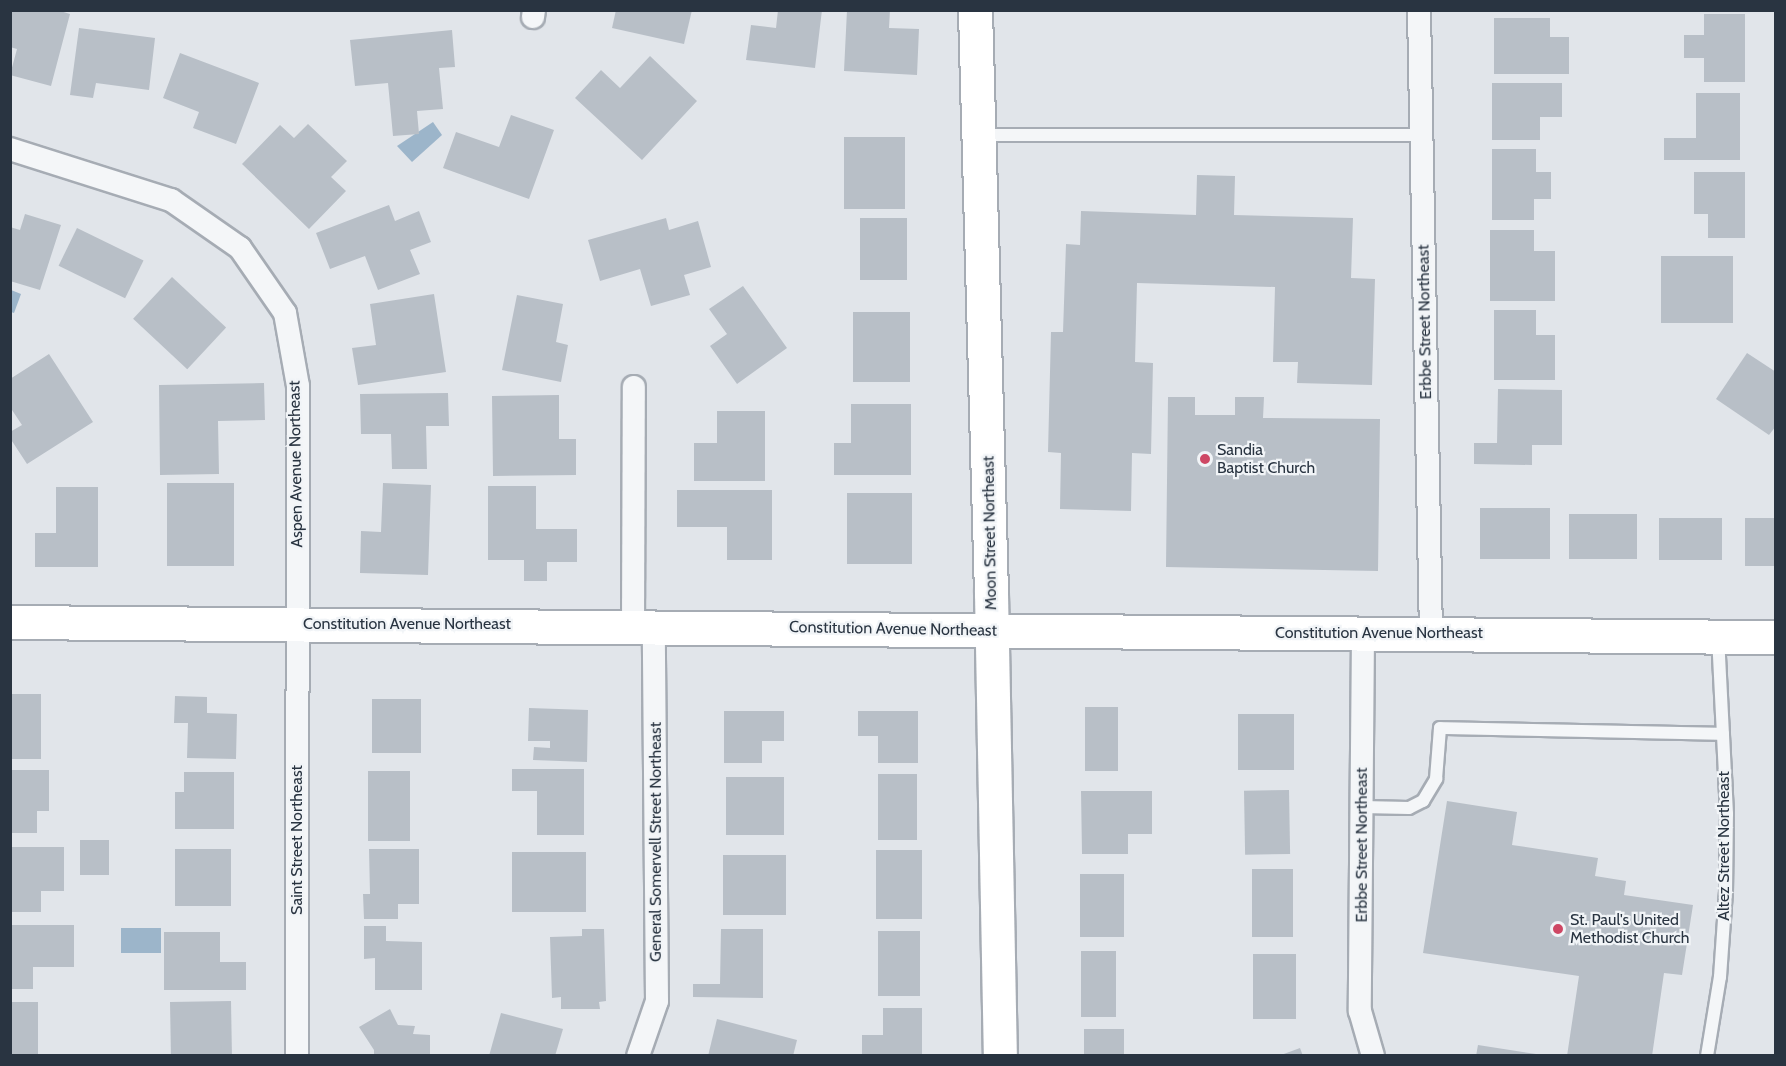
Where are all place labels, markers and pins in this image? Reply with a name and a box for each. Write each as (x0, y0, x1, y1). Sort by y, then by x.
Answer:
place label: Sandia Baptist Church (1217, 440, 1315, 478)
marker: Sandia Baptist Church (1198, 452, 1212, 466)
place label: St. Paul's United Methodist Church (1570, 910, 1689, 948)
marker: St. Paul's United Methodist Church (1551, 922, 1565, 936)

